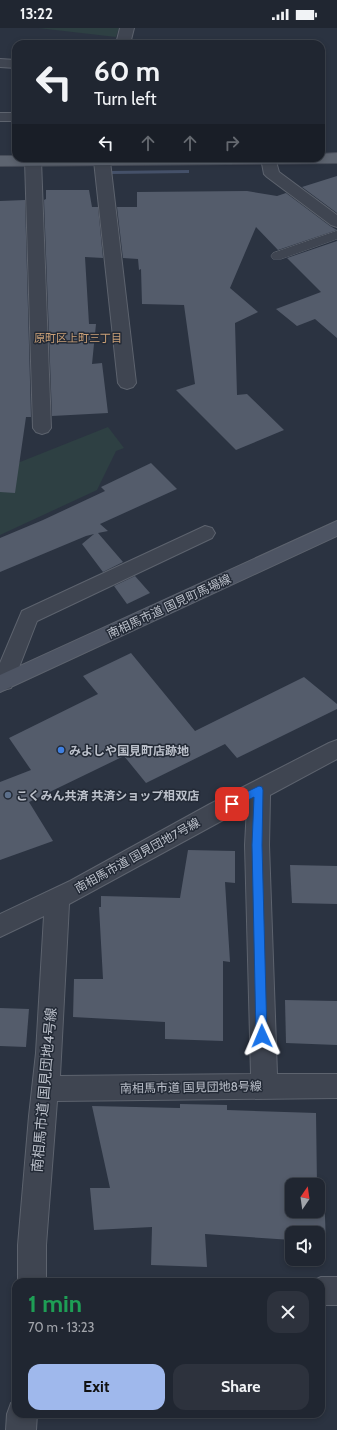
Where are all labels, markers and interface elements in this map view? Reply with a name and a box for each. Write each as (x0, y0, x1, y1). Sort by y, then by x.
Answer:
text: 13:22 (20, 5, 53, 23)
text: 60 m (94, 54, 160, 88)
icon: left (28, 56, 80, 108)
text: Turn left (94, 88, 157, 110)
icon: left (95, 132, 117, 154)
icon: ahead (137, 132, 159, 154)
icon: ahead (179, 132, 201, 154)
icon: right (221, 132, 243, 154)
district label: 原町区上町三丁目 (34, 331, 122, 345)
street label: 南相馬市道 国見町馬場線 (105, 571, 233, 641)
place label: みよしや国見町店跡地 (69, 743, 189, 758)
marker: みよしや国見町店跡地 (56, 745, 66, 755)
pin (215, 787, 249, 821)
place label: こくみん共済 共済ショップ相双店 (16, 788, 199, 803)
marker: こくみん共済 共済ショップ相双店 (3, 790, 13, 800)
icon: arrive (221, 793, 243, 815)
street label: 南相馬市道 国見団地7号線 (72, 814, 202, 896)
street label: 南相馬市道 国見団地4号線 (28, 1007, 60, 1173)
position arrow (241, 1015, 283, 1057)
street label: 南相馬市道 国見団地8号線 (120, 1078, 262, 1096)
north arrow (285, 1178, 325, 1218)
map controls (285, 1178, 325, 1266)
button: sound (285, 1226, 325, 1266)
text: 1 min (28, 1289, 82, 1318)
button: close (267, 1291, 309, 1333)
text: 70 m · 13:23 (28, 1319, 95, 1335)
button: Exit (28, 1364, 165, 1410)
button: Share (173, 1364, 309, 1410)

